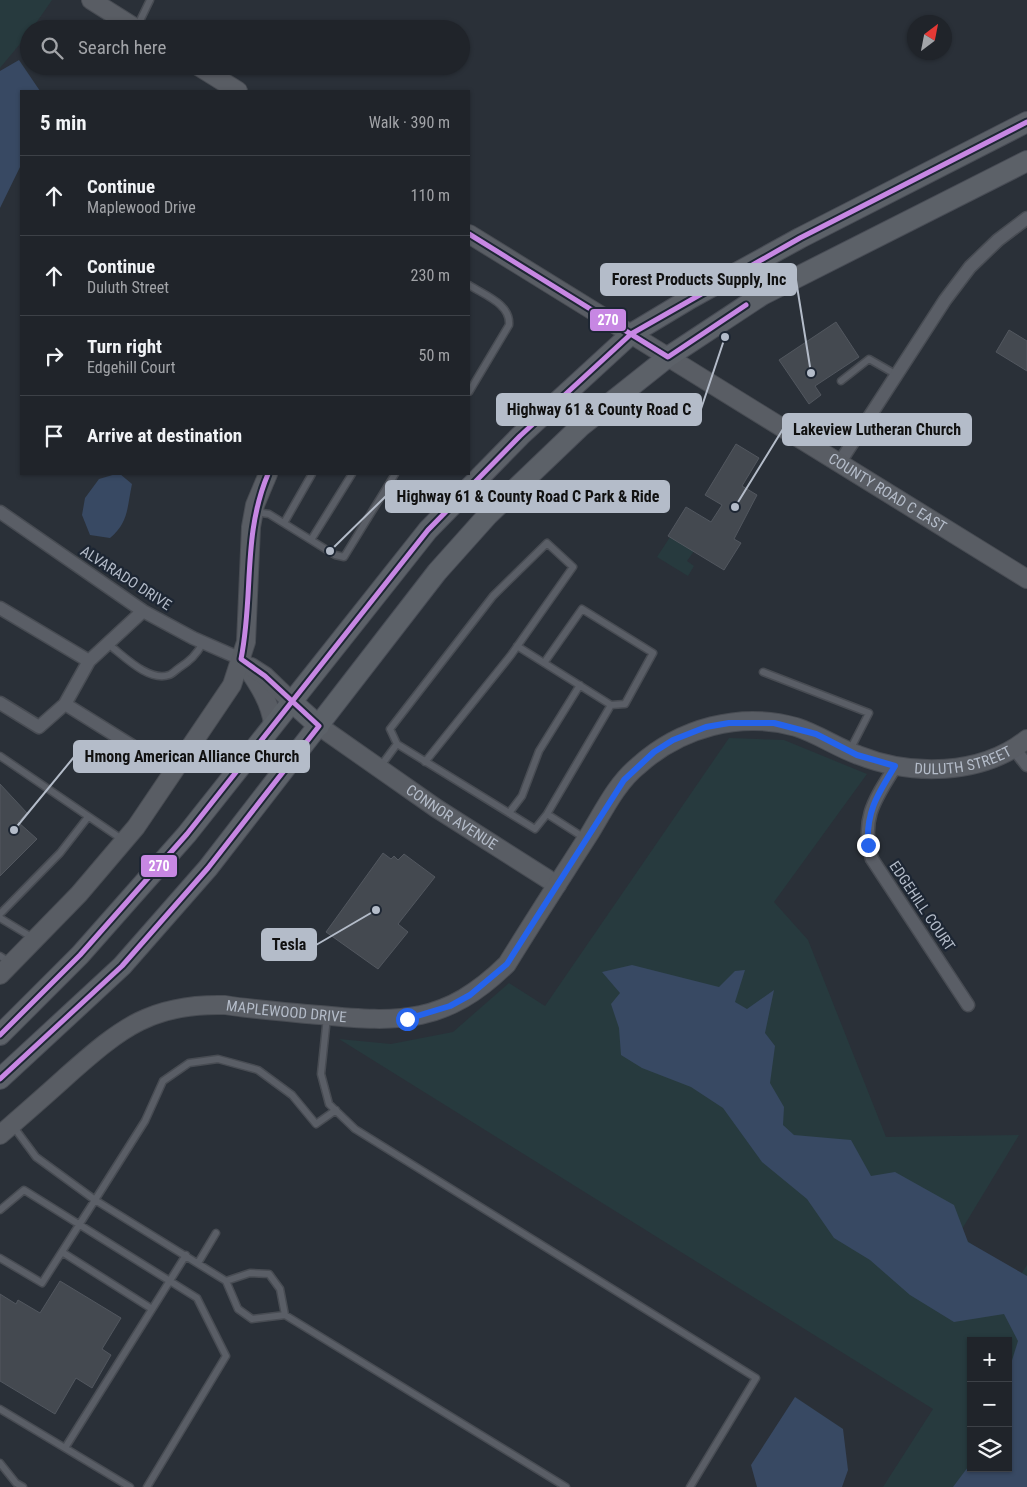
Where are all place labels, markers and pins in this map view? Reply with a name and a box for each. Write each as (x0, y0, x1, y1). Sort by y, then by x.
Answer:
callout: Forest Products Supply, Inc (601, 264, 796, 295)
callout: Highway 61 & County Road C (497, 394, 701, 425)
callout: Lakeview Lutheran Church (783, 414, 971, 445)
callout: Highway 61 & County Road C Park & Ride (386, 481, 669, 512)
callout: Hmong American Alliance Church (74, 741, 309, 772)
callout: Tesla (262, 929, 316, 960)

